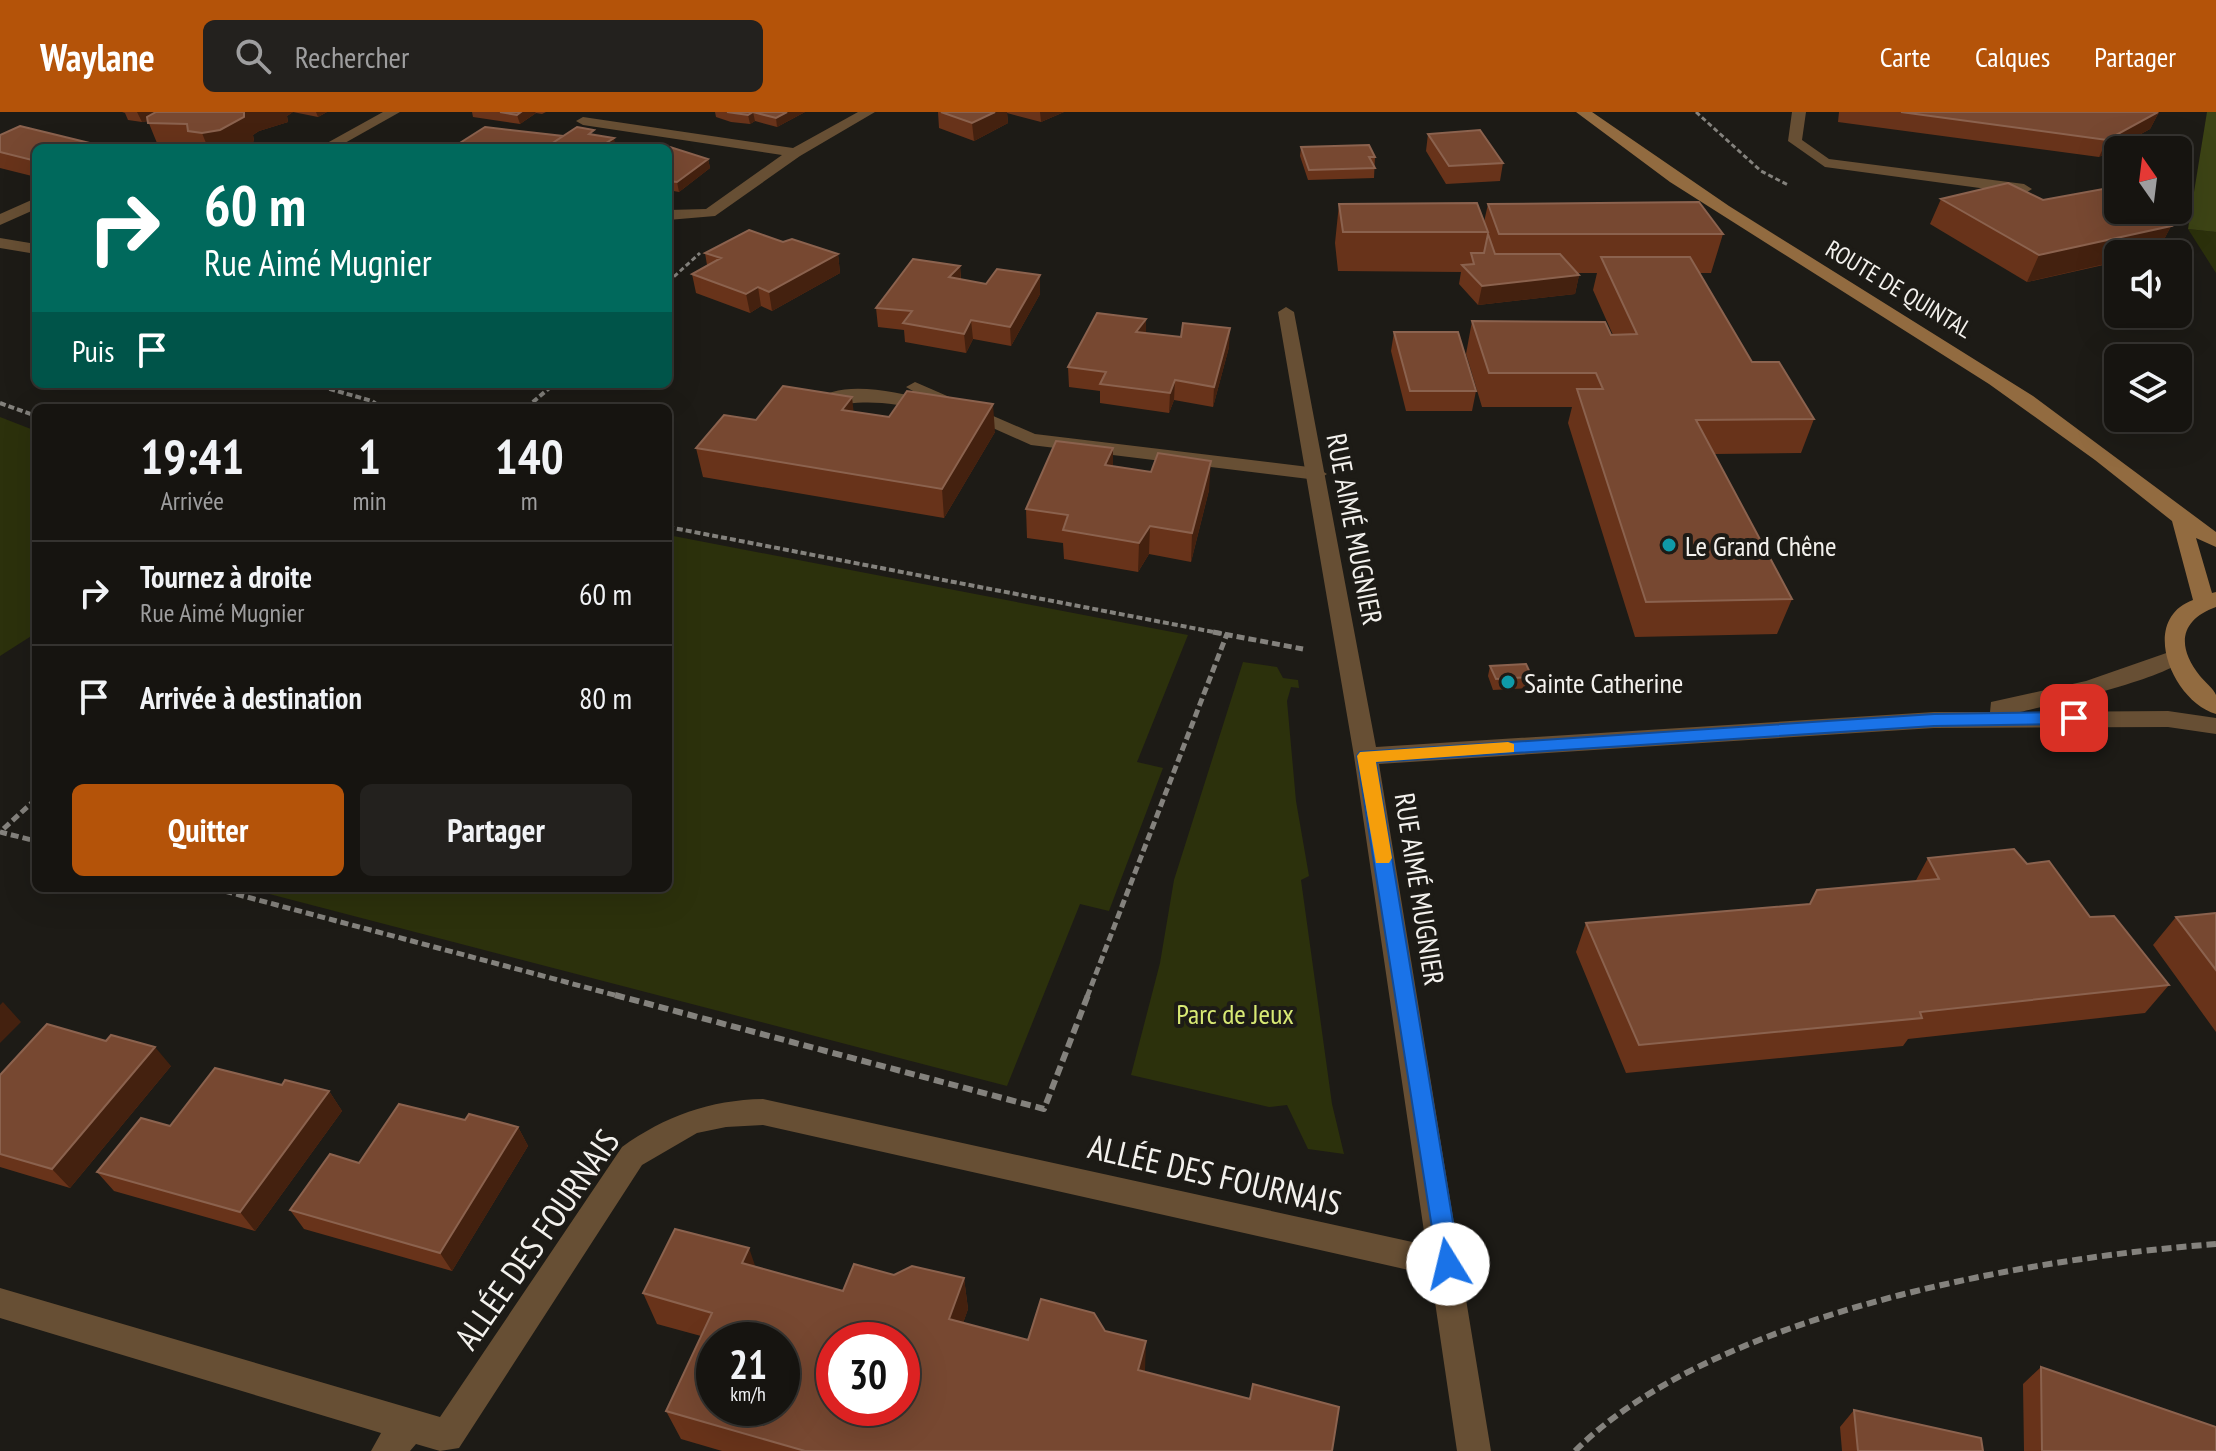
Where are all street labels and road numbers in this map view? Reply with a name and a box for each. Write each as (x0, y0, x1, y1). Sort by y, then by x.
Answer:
street label: ROUTE DE QUINTAL (1820, 233, 1978, 345)
street label: RUE AIMÉ MUGNIER (1318, 430, 1392, 628)
street label: RUE AIMÉ MUGNIER (1387, 790, 1453, 988)
street label: ALLÉE DES FOURNAIS (444, 1121, 628, 1357)
street label: ALLÉE DES FOURNAIS (1084, 1123, 1346, 1225)

